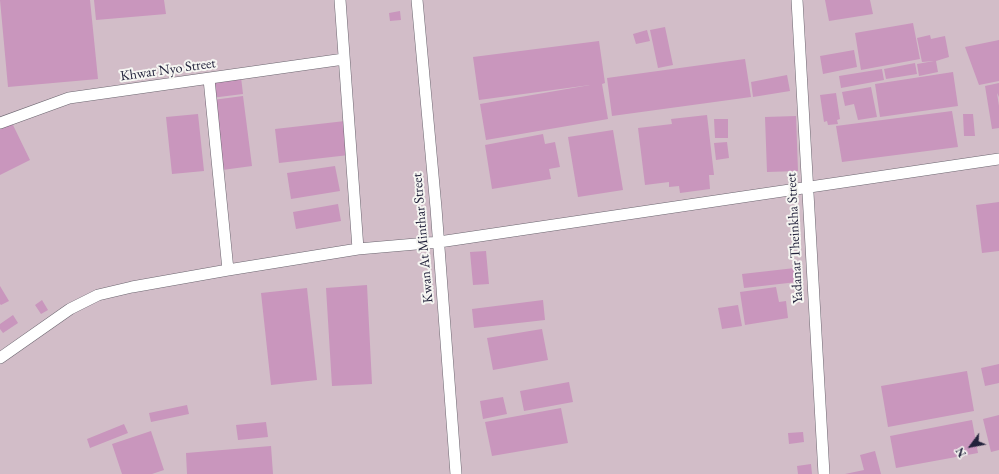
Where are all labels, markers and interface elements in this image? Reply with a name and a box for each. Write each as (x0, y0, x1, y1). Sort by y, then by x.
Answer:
street label: Khwar Nyo Street (119, 55, 217, 85)
street label: Kwan At Minthar Street (409, 172, 437, 304)
street label: Yadanar Theinkha Street (783, 172, 807, 304)
north arrow (951, 426, 991, 466)
text: N (953, 445, 969, 460)

